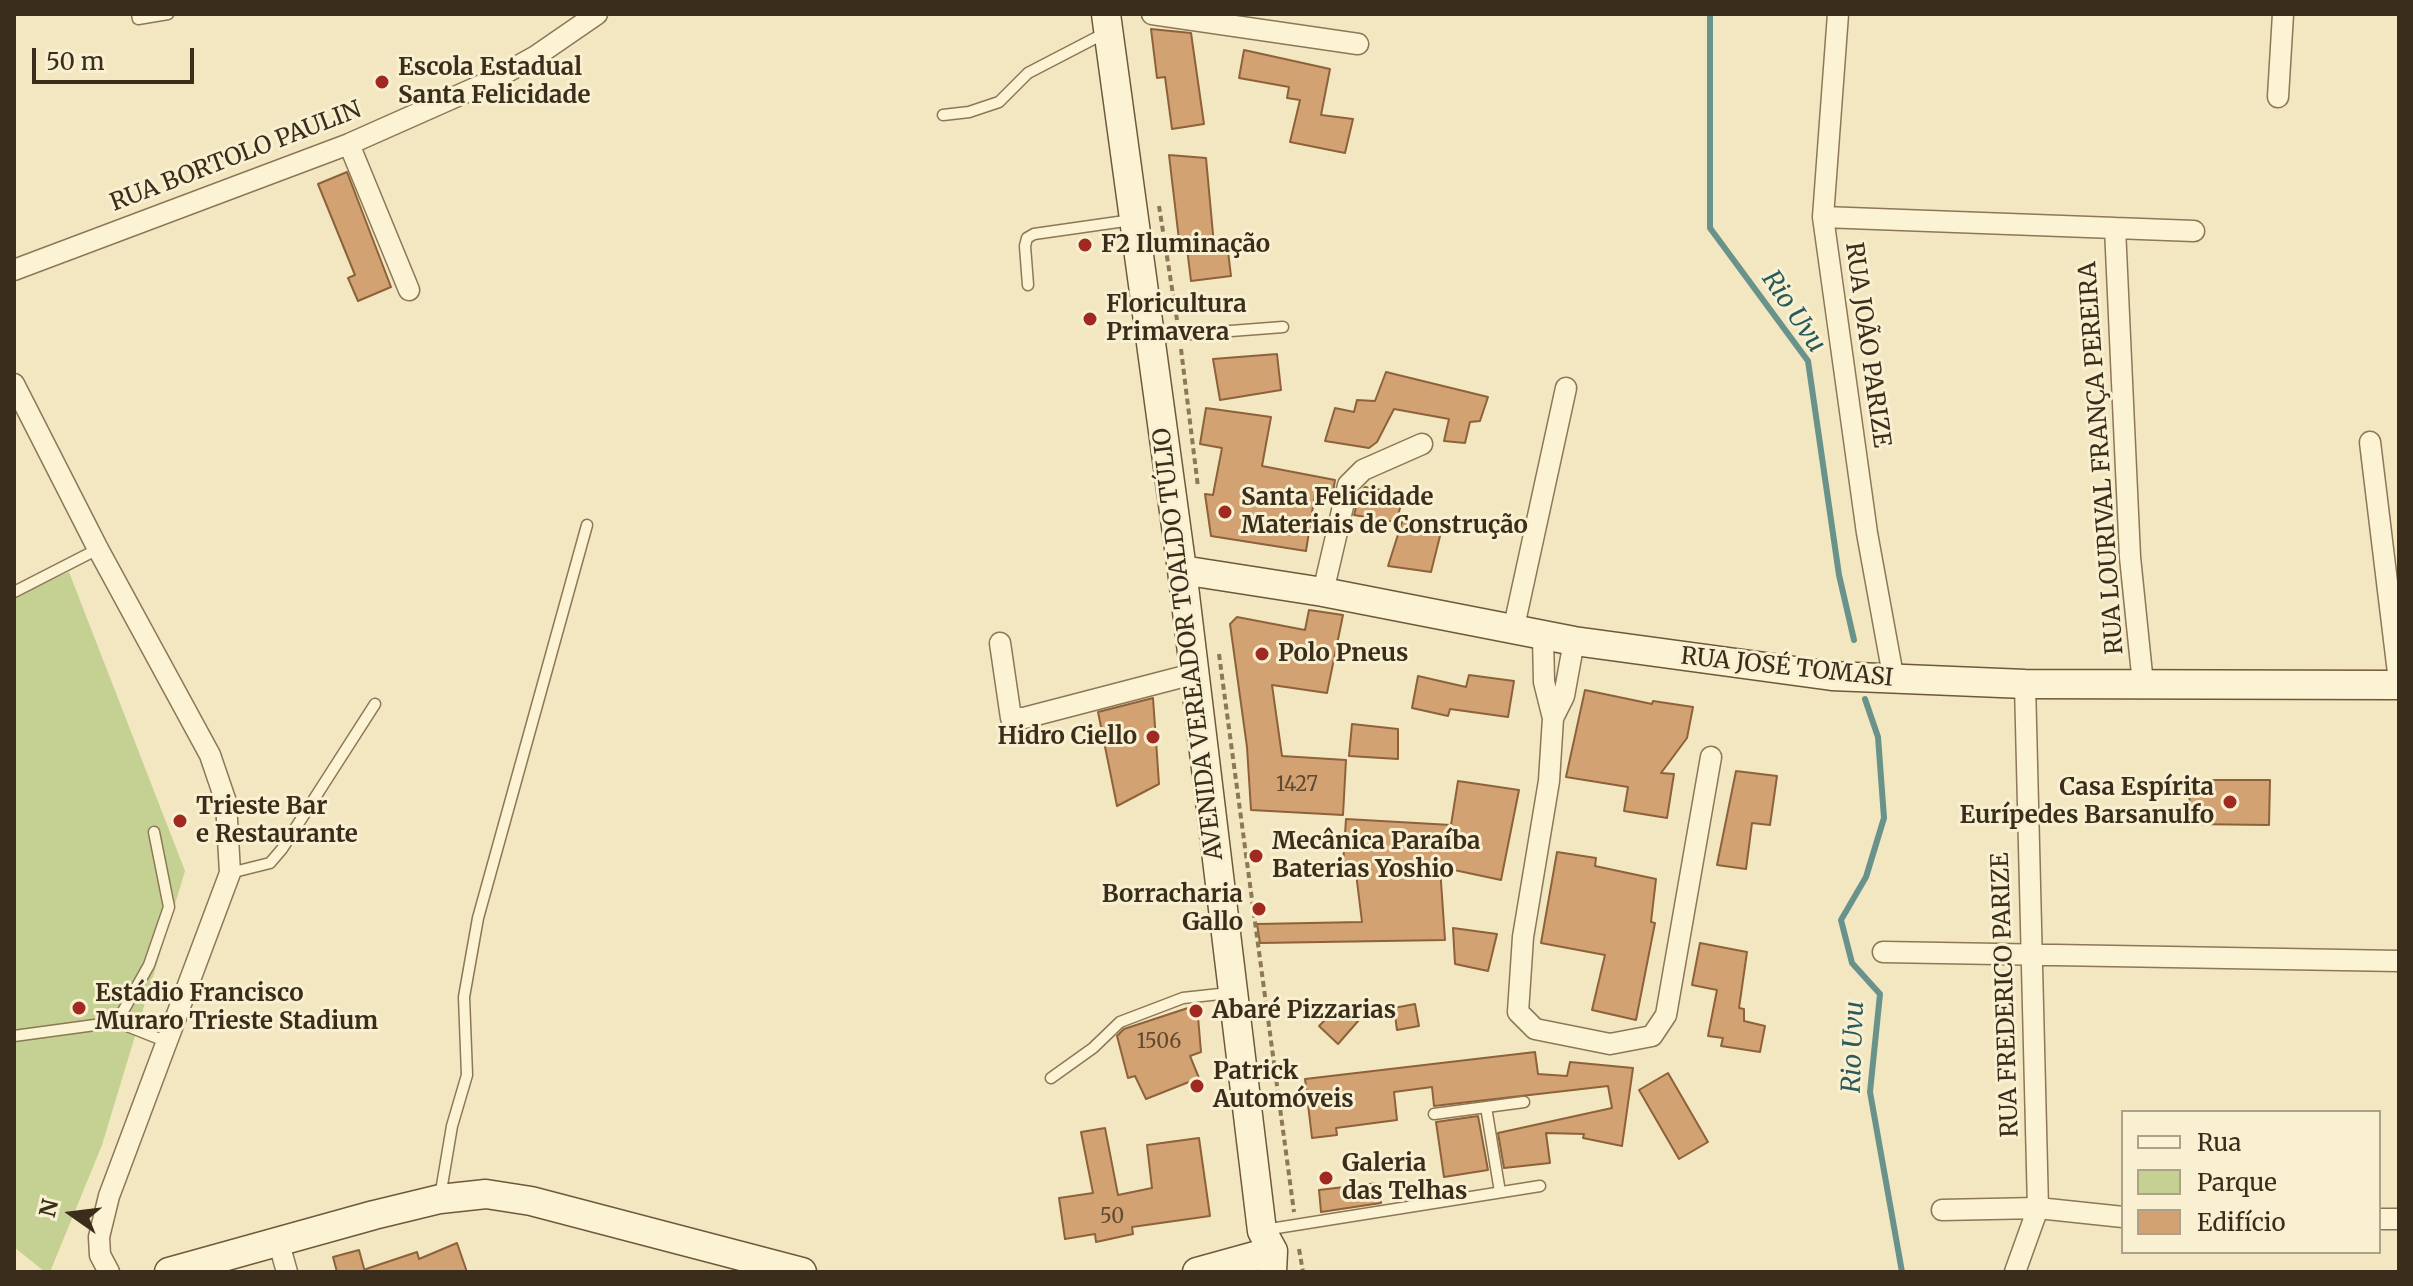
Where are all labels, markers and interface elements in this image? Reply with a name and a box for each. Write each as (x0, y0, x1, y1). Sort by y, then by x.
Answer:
scale bar (36, 32, 198, 82)
text: 50 m (46, 46, 105, 77)
place label: Escola Estadual Santa Felicidade (398, 54, 590, 110)
marker: Escola Estadual Santa Felicidade (373, 73, 391, 91)
street label: RUA BORTOLO PAULIN (107, 96, 365, 218)
place label: F2 Iluminação (1101, 231, 1270, 259)
marker: F2 Iluminação (1076, 236, 1094, 254)
street label: RUA JOÃO PARIZE (1838, 241, 1896, 449)
street label: RUA LOURIVAL FRANÇA PEREIRA (2074, 261, 2130, 655)
water label: Rio Uvu (1754, 265, 1832, 359)
place label: Floricultura Primavera (1106, 291, 1247, 347)
marker: Floricultura Primavera (1081, 310, 1099, 328)
street label: AVENIDA VEREADOR TOALDO TÚLIO (1148, 426, 1230, 862)
place label: Santa Felicidade Materiais de Construção (1241, 484, 1528, 540)
marker: Santa Felicidade Materiais de Construção (1216, 503, 1234, 521)
place label: Polo Pneus (1278, 640, 1408, 668)
street label: RUA JOSÉ TOMASI (1679, 643, 1895, 693)
marker: Polo Pneus (1253, 645, 1271, 663)
place label: Hidro Ciello (997, 723, 1137, 751)
marker: Hidro Ciello (1144, 728, 1162, 746)
house number: 1427 (1276, 773, 1318, 797)
place label: Casa Espírita Eurípedes Barsanulfo (1959, 774, 2214, 830)
place label: Trieste Bar e Restaurante (196, 793, 358, 849)
marker: Casa Espírita Eurípedes Barsanulfo (2221, 793, 2239, 811)
marker: Trieste Bar e Restaurante (171, 812, 189, 830)
place label: Mecânica Paraíba Baterias Yoshio (1272, 828, 1480, 884)
marker: Mecânica Paraíba Baterias Yoshio (1247, 847, 1265, 865)
street label: RUA FREDERICO PARIZE (1987, 852, 2025, 1138)
place label: Borracharia Gallo (1102, 881, 1243, 937)
marker: Borracharia Gallo (1250, 900, 1268, 918)
place label: Estádio Francisco Muraro Trieste Stadium (95, 980, 378, 1036)
place label: Abaré Pizzarias (1212, 997, 1396, 1025)
marker: Estádio Francisco Muraro Trieste Stadium (70, 999, 88, 1017)
water label: Rio Uvu (1837, 1001, 1871, 1093)
marker: Abaré Pizzarias (1187, 1002, 1205, 1020)
house number: 1506 (1137, 1030, 1181, 1054)
place label: Patrick Automóveis (1213, 1058, 1354, 1114)
marker: Patrick Automóveis (1188, 1077, 1206, 1095)
legend (2121, 1110, 2381, 1254)
text: Rua (2197, 1127, 2241, 1158)
place label: Galeria das Telhas (1342, 1150, 1467, 1206)
text: Parque (2197, 1167, 2277, 1198)
marker: Galeria das Telhas (1317, 1169, 1335, 1187)
north arrow (32, 1174, 112, 1254)
text: N (33, 1196, 64, 1220)
house number: 50 (1100, 1205, 1124, 1229)
text: Edifício (2197, 1207, 2285, 1238)

